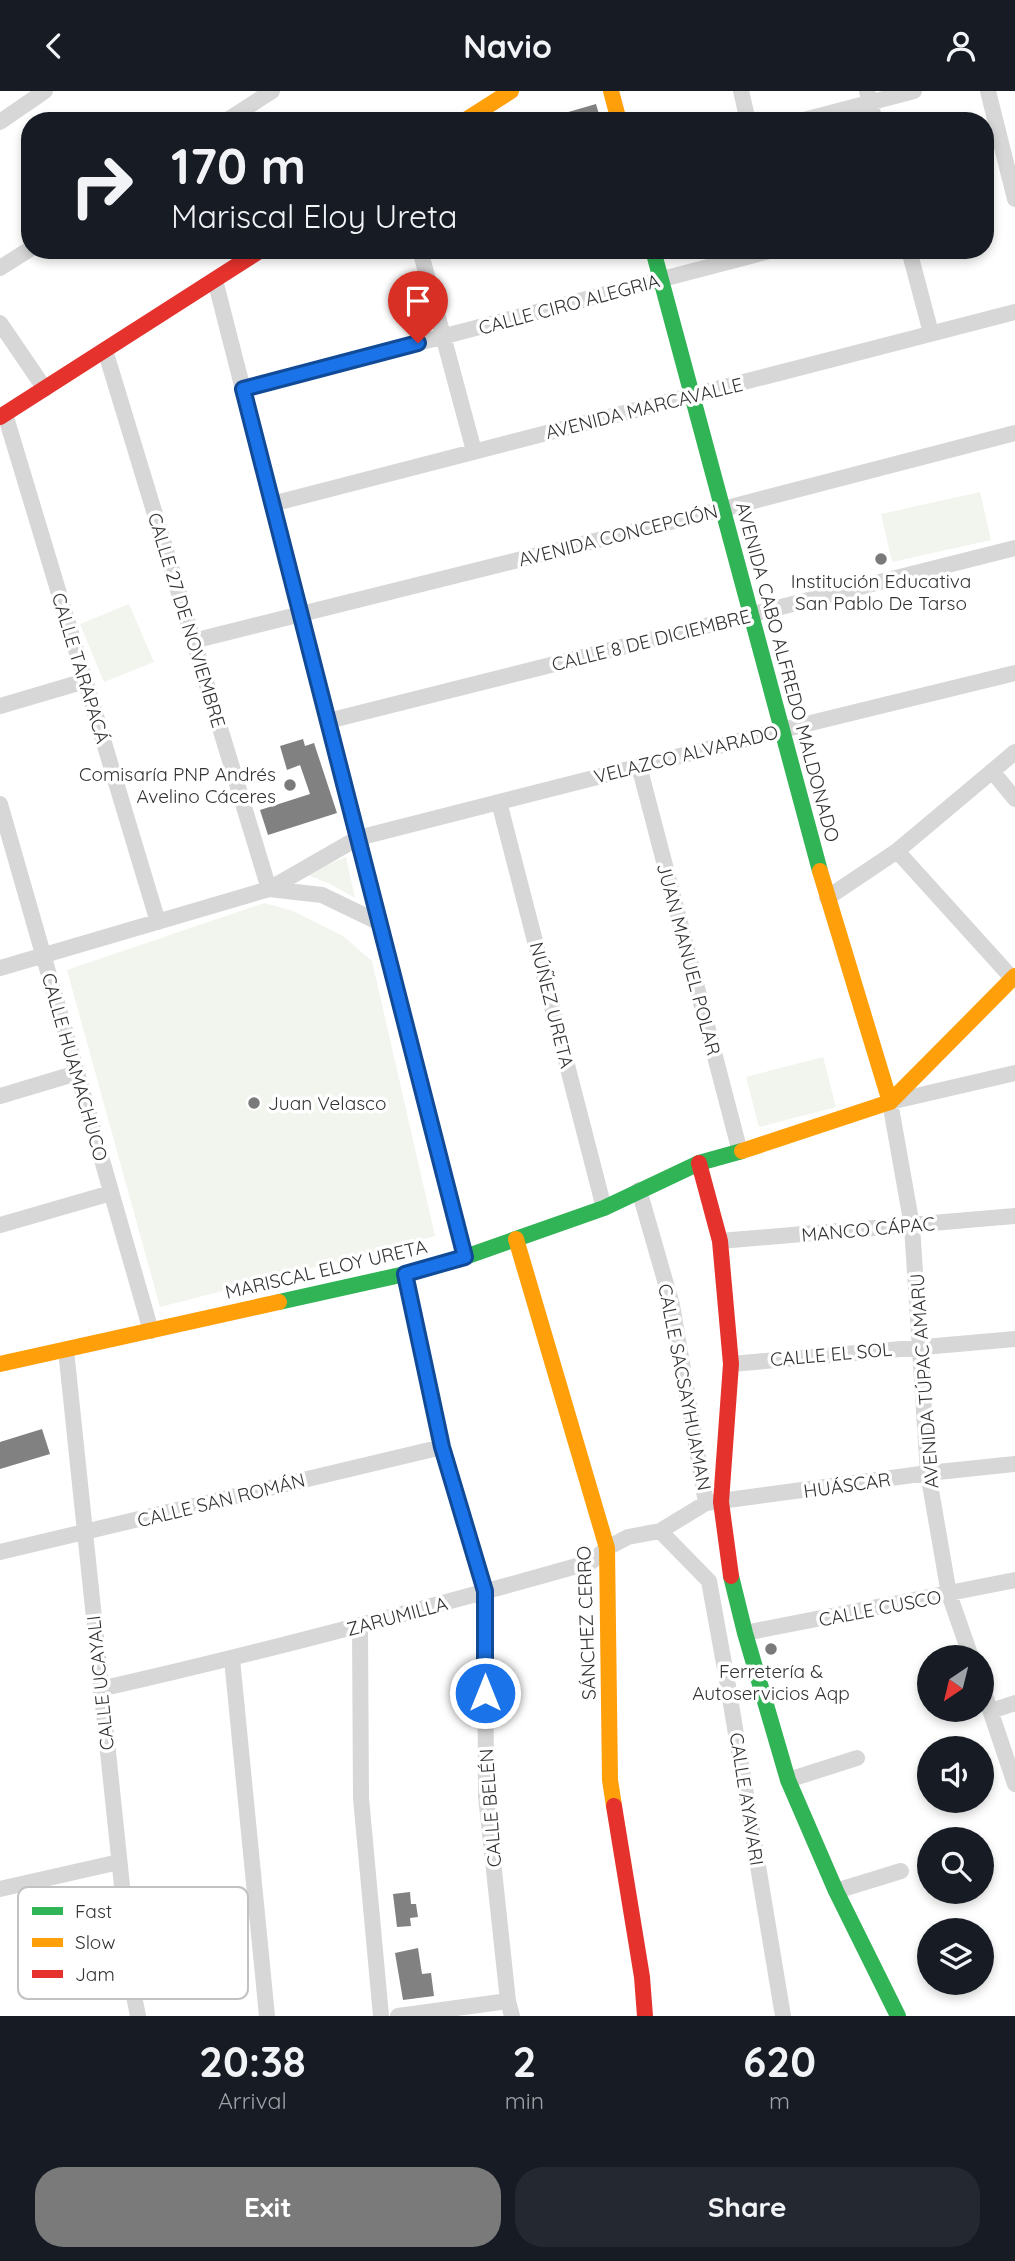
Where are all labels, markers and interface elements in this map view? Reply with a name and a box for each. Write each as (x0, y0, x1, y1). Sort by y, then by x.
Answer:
text: Navio (463, 26, 552, 66)
icon: back (35, 27, 73, 65)
icon: person (942, 27, 980, 65)
text: 170 m (171, 135, 306, 196)
icon: right (56, 140, 147, 231)
text: Mariscal Eloy Ureta (171, 196, 457, 236)
street label: CALLE CIRO ALEGRIA (476, 268, 662, 340)
pin (388, 271, 448, 343)
icon: arrive (399, 282, 437, 320)
street label: AVENIDA MARCAVALLE (543, 372, 745, 444)
street label: AVENIDA CONCEPCIÓN (516, 499, 720, 571)
street label: AVENIDA CABO ALFREDO MALDONADO (731, 499, 845, 845)
street label: CALLE 27 DE NOVIEMBRE (143, 510, 231, 730)
marker: Institución Educativa San Pablo De Tarso (873, 551, 889, 567)
place label: Institución Educativa San Pablo De Tarso (791, 569, 971, 615)
street label: CALLE TARAPACÁ (47, 590, 115, 746)
street label: CALLE 8 DE DICIEMBRE (549, 604, 753, 676)
street label: VELAZCO ALVARADO (591, 719, 781, 789)
place label: Comisaría PNP Andrés Avelino Cáceres (79, 762, 276, 808)
marker: Comisaría PNP Andrés Avelino Cáceres (282, 777, 298, 793)
street label: JUAN MANUEL POLAR (652, 860, 726, 1058)
street label: NÚÑEZ URETA (525, 939, 579, 1071)
street label: CALLE HUAMACHUCO (37, 970, 113, 1164)
place label: Juan Velasco (268, 1091, 386, 1115)
marker: Juan Velasco (246, 1095, 262, 1111)
street label: MANCO CÁPAC (800, 1211, 936, 1247)
street label: MARISCAL ELOY URETA (223, 1234, 429, 1304)
street label: AVENIDA TÚPAC AMARU (905, 1273, 943, 1489)
street label: CALLE SACSAYHUAMAN (653, 1282, 717, 1492)
street label: CALLE EL SOL (769, 1337, 893, 1371)
street label: HUÁSCAR (802, 1467, 892, 1503)
street label: CALLE SAN ROMÁN (135, 1468, 307, 1532)
street label: SÁNCHEZ CERRO (571, 1546, 601, 1700)
street label: CALLE CUSCO (817, 1584, 943, 1632)
street label: ZARUMILLA (344, 1591, 450, 1641)
street label: CALLE UCAYALI (81, 1614, 119, 1752)
marker: Ferretería & Autoservicios Aqp (763, 1641, 779, 1657)
north arrow (917, 1645, 994, 1722)
map controls (917, 1645, 994, 1995)
position arrow (448, 1656, 522, 1730)
place label: Ferretería & Autoservicios Aqp (692, 1659, 850, 1705)
street label: CALLE AYAVARI (725, 1731, 769, 1867)
button: sound (917, 1736, 994, 1813)
street label: CALLE BELÉN (474, 1748, 506, 1868)
button: search (917, 1827, 994, 1904)
legend (18, 1887, 248, 1999)
text: Fast (75, 1899, 112, 1923)
button: layers (917, 1918, 994, 1995)
text: Slow (75, 1930, 116, 1954)
text: Jam (75, 1962, 115, 1986)
text: 20:38 (199, 2035, 306, 2088)
text: 2 (512, 2035, 536, 2088)
text: 620 (743, 2035, 816, 2088)
text: Arrival (218, 2086, 287, 2115)
text: min (505, 2086, 544, 2115)
text: m (769, 2086, 790, 2115)
button: Exit (35, 2167, 501, 2247)
button: Share (515, 2167, 980, 2247)

